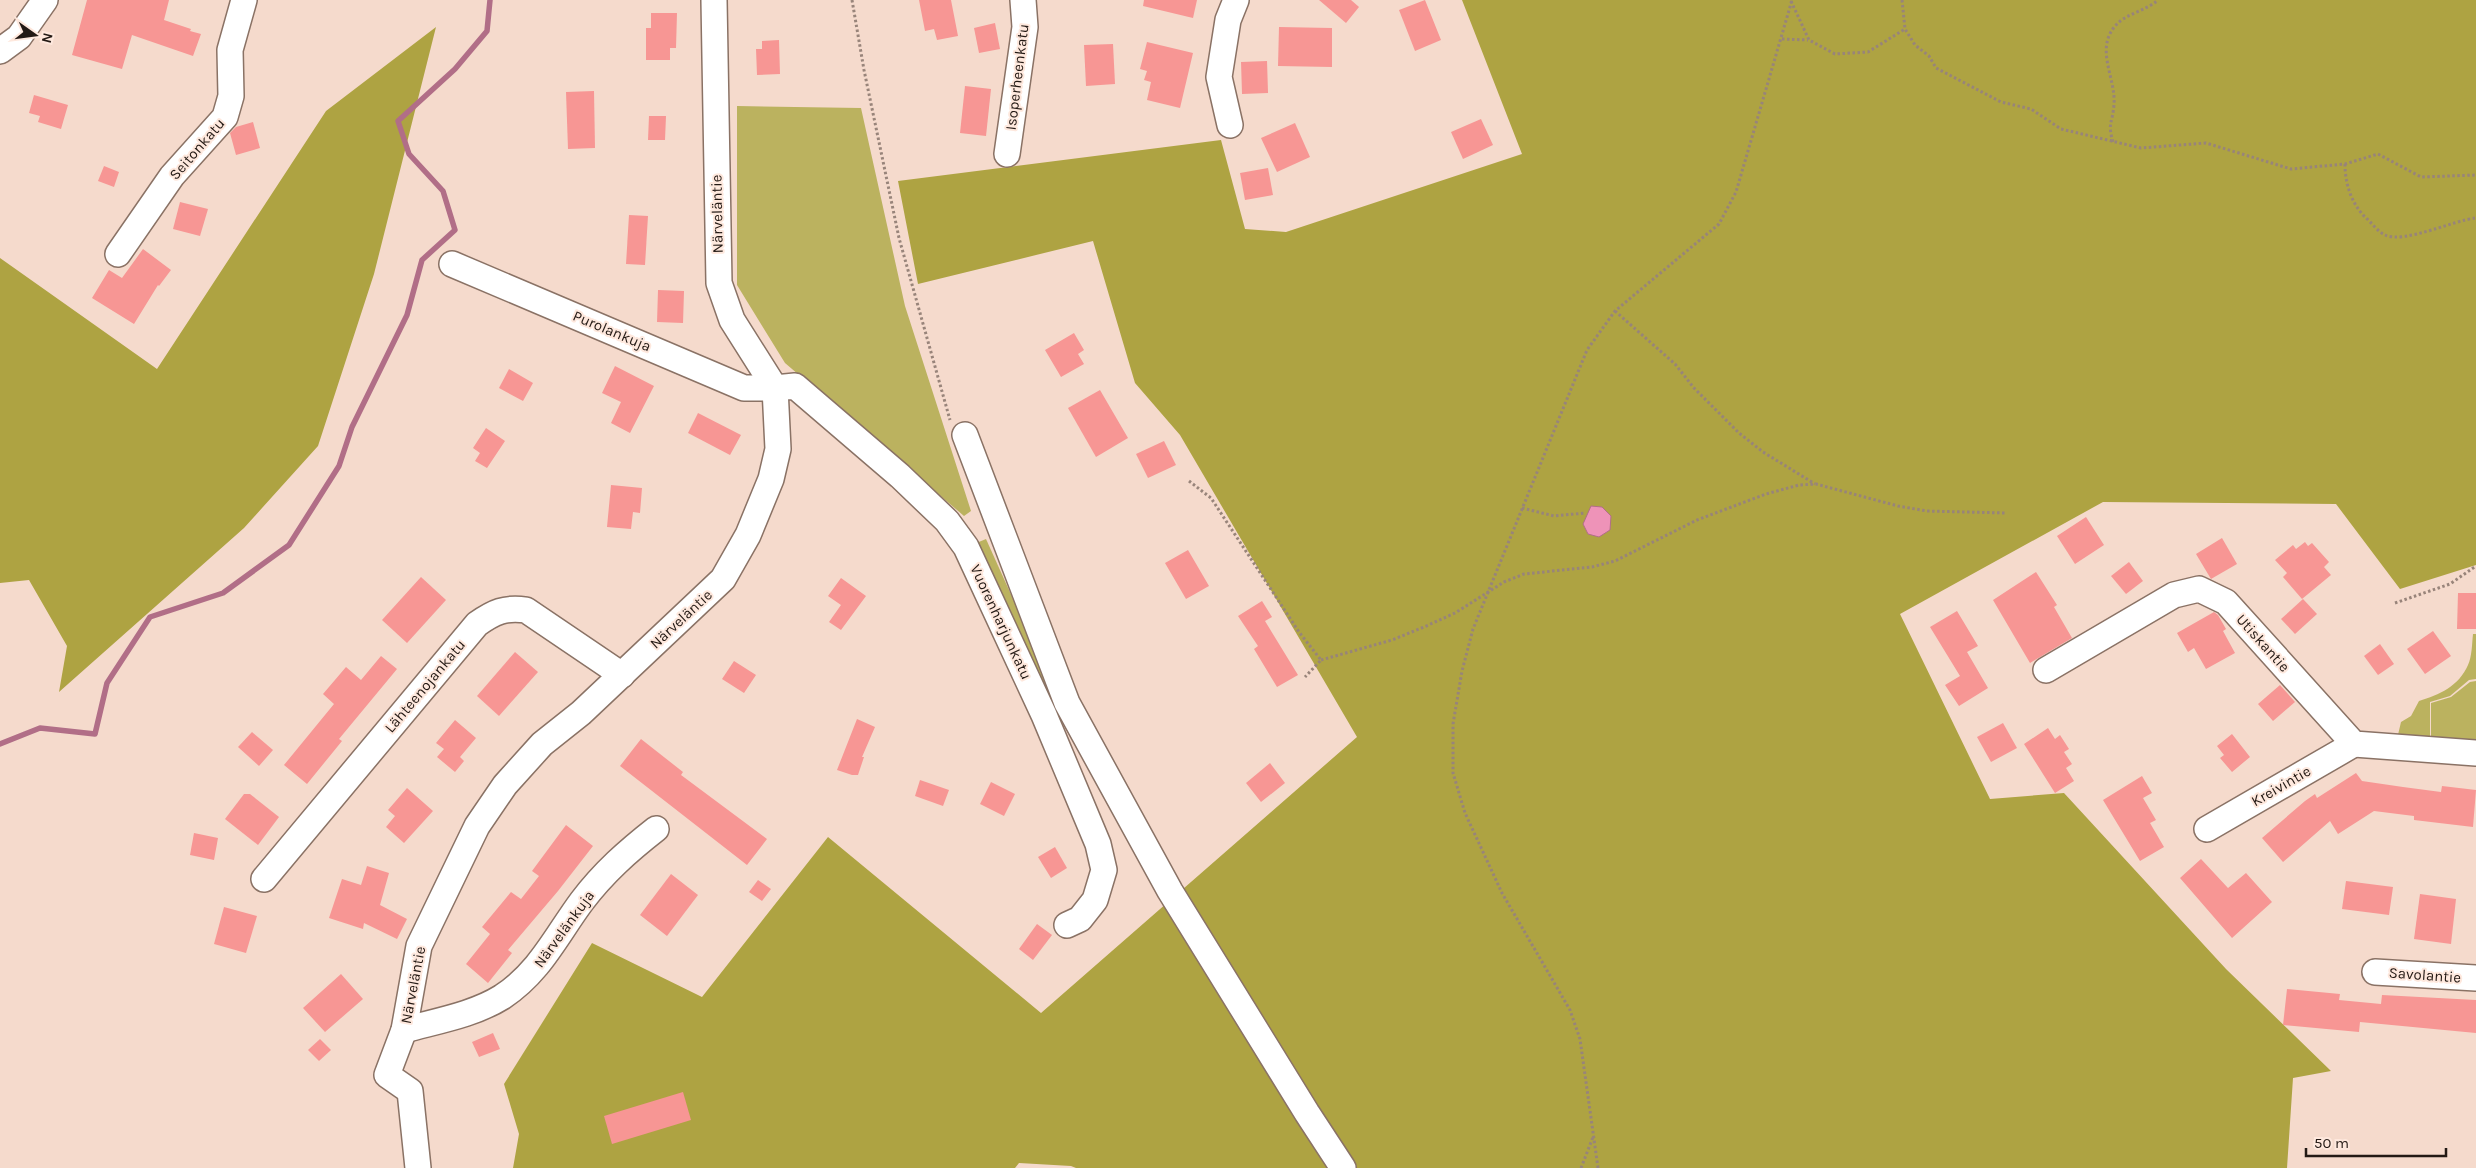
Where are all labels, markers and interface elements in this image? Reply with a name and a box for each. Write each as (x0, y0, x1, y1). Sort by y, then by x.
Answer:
north arrow (10, 10, 60, 60)
street label: Isoperheenkatu (1002, 23, 1032, 131)
text: N (38, 31, 57, 45)
street label: Seitonkatu (165, 115, 229, 183)
street label: Närveläntie (707, 175, 727, 253)
street label: Purolankuja (570, 306, 654, 356)
street label: Vuorenharjunkatu (966, 562, 1036, 682)
street label: Närveläntie (646, 586, 716, 652)
street label: Utiskantie (2232, 610, 2294, 676)
street label: Lähteenojankatu (381, 636, 469, 736)
street label: Kreivintie (2248, 762, 2314, 810)
street label: Närvelänkuja (530, 887, 598, 971)
street label: Närveläntie (397, 945, 429, 1025)
street label: Savolantie (2388, 963, 2462, 987)
scale bar (2306, 1126, 2446, 1158)
text: 50 m (2314, 1134, 2349, 1152)

